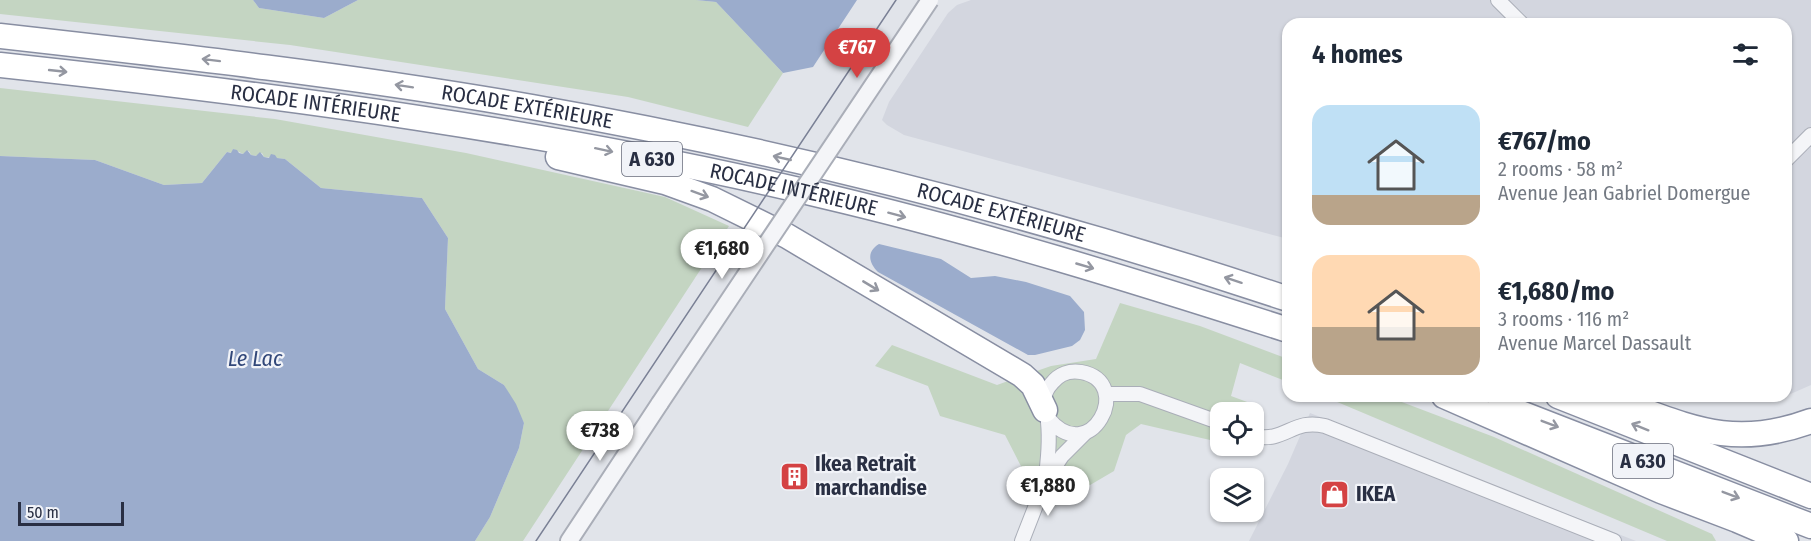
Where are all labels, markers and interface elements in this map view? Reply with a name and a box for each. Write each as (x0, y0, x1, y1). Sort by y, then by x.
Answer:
pin: €767 (821, 28, 893, 79)
text: €767 (838, 35, 876, 59)
icon: filters (1729, 38, 1762, 71)
text: 4 homes (1312, 39, 1403, 70)
one-way arrow (202, 54, 222, 65)
one-way arrow (48, 66, 68, 77)
street label: ROCADE INTÉRIEURE (229, 79, 403, 128)
street label: ROCADE EXTÉRIEURE (440, 79, 615, 135)
one-way arrow (395, 81, 415, 92)
text: €767/mo (1498, 126, 1591, 157)
icon: home (1360, 129, 1432, 201)
road number: A 630 (622, 142, 682, 176)
one-way arrow (595, 144, 614, 156)
one-way arrow (772, 151, 791, 163)
text: 2 rooms · 58 m² (1498, 157, 1623, 181)
street label: ROCADE INTÉRIEURE (707, 158, 881, 222)
street label: ROCADE EXTÉRIEURE (914, 177, 1089, 248)
text: Avenue Jean Gabriel Domergue (1498, 181, 1750, 205)
one-way arrow (690, 190, 708, 201)
one-way arrow (887, 209, 906, 221)
pin: €1,680 (673, 229, 771, 280)
text: €1,680 (695, 236, 749, 260)
one-way arrow (1075, 261, 1094, 272)
one-way arrow (1224, 274, 1243, 285)
text: €1,680/mo (1498, 276, 1614, 307)
icon: home (1360, 279, 1432, 351)
one-way arrow (862, 281, 879, 293)
text: 3 rooms · 116 m² (1498, 307, 1629, 331)
text: Avenue Marcel Dassault (1498, 331, 1691, 355)
water label: Le Lac (228, 345, 283, 372)
map controls (1210, 402, 1264, 522)
button: locate (1210, 402, 1264, 456)
pin: €738 (564, 411, 636, 462)
text: €738 (580, 418, 620, 442)
one-way arrow (1540, 419, 1559, 430)
one-way arrow (1631, 421, 1649, 432)
road number: A 630 (1613, 444, 1673, 478)
place label: Ikea Retrait marchandise (815, 451, 927, 501)
building icon: Ikea Retrait marchandise (778, 460, 810, 492)
pin: €1,880 (999, 466, 1097, 517)
button: layers (1210, 468, 1264, 522)
text: €1,880 (1020, 473, 1076, 497)
shop icon: IKEA (1319, 478, 1351, 510)
place label: IKEA (1356, 481, 1396, 507)
one-way arrow (1722, 490, 1740, 501)
scale bar (18, 499, 124, 526)
text: 50 m (27, 503, 59, 522)

